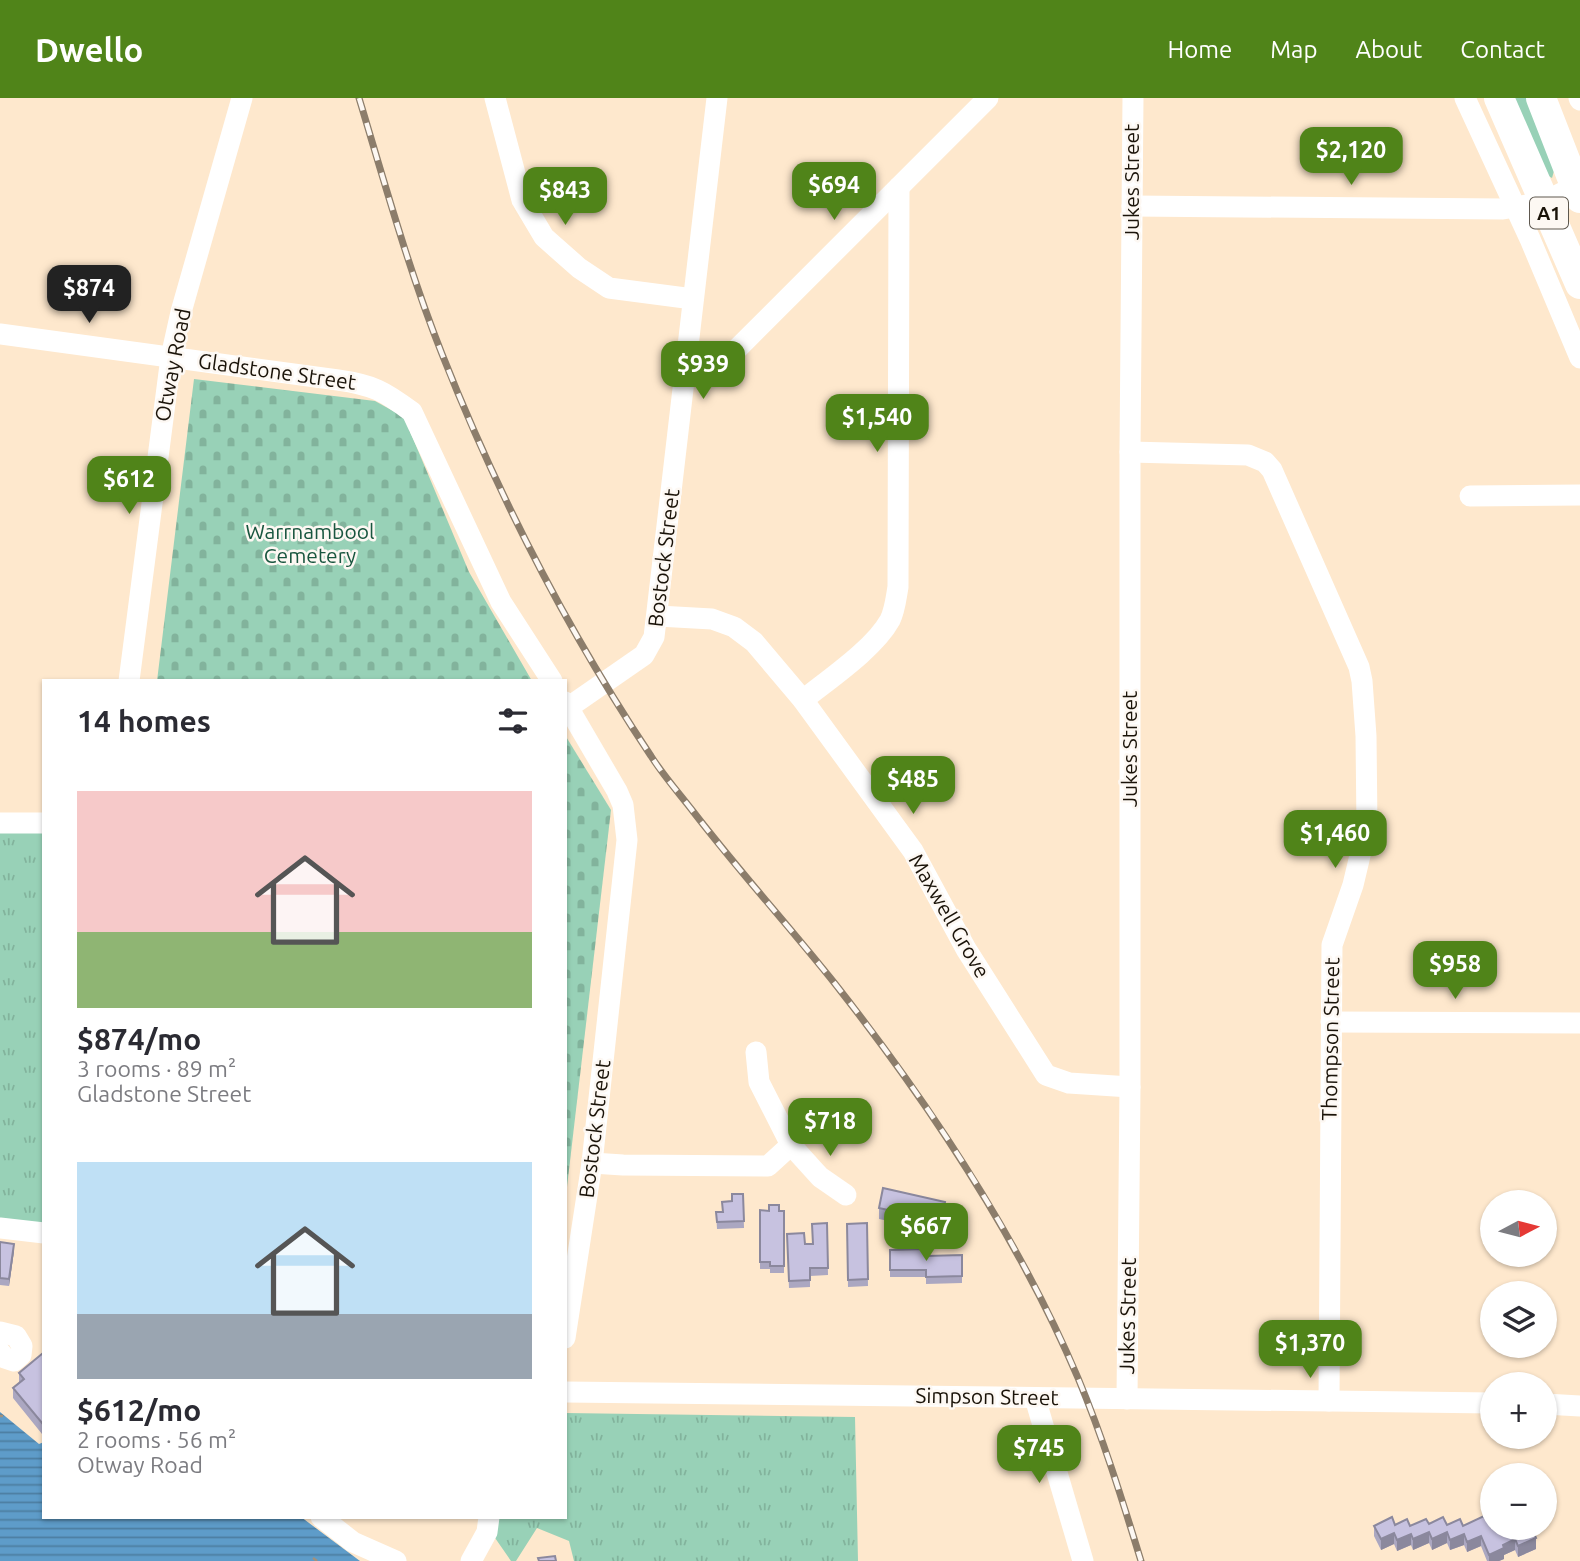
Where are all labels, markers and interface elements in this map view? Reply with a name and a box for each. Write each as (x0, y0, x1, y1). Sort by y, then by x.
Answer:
text: Dwello (35, 31, 143, 68)
text: Home (1167, 36, 1232, 63)
text: Map (1270, 36, 1317, 63)
text: About (1355, 36, 1422, 63)
text: Contact (1460, 36, 1545, 63)
street label: Jukes Street (1119, 124, 1143, 240)
pin: $2,120 (1294, 127, 1408, 187)
text: $2,120 (1316, 137, 1386, 162)
pin: $694 (793, 162, 875, 222)
pin: $843 (524, 167, 606, 227)
text: $694 (808, 172, 860, 197)
text: $843 (539, 177, 591, 202)
road number: A1 (1530, 197, 1568, 228)
pin: $874 (48, 266, 130, 325)
text: $874 (63, 275, 115, 300)
street label: Otway Road (149, 306, 195, 424)
pin: $939 (662, 342, 744, 401)
street label: Gladstone Street (197, 348, 358, 394)
text: $939 (677, 351, 729, 376)
pin: $1,540 (820, 394, 934, 454)
text: $1,540 (842, 404, 912, 429)
pin: $612 (88, 456, 170, 516)
text: $612 (103, 466, 155, 491)
street label: Bostock Street (643, 487, 683, 628)
park label: Warrnambool Cemetery (246, 519, 374, 567)
street label: Jukes Street (1117, 691, 1141, 807)
icon: filters (494, 702, 532, 740)
text: 14 homes (77, 704, 211, 738)
pin: $485 (872, 756, 954, 816)
text: $485 (887, 766, 939, 791)
pin: $1,460 (1278, 810, 1392, 870)
text: $1,460 (1300, 820, 1370, 845)
icon: home (242, 837, 368, 963)
street label: Maxwell Grove (905, 849, 995, 982)
pin: $958 (1414, 942, 1496, 1001)
text: $958 (1429, 951, 1481, 976)
street label: Thompson Street (1317, 957, 1343, 1121)
text: $874/mo (77, 1022, 201, 1056)
text: 3 rooms · 89 m² (77, 1056, 236, 1081)
street label: Bostock Street (574, 1058, 614, 1199)
text: Gladstone Street (77, 1081, 251, 1106)
pin: $718 (789, 1098, 871, 1158)
text: $718 (804, 1108, 856, 1133)
north arrow (1480, 1190, 1558, 1267)
map controls (1480, 1190, 1557, 1540)
pin: $667 (885, 1204, 967, 1263)
icon: home (242, 1208, 368, 1334)
text: $667 (900, 1213, 952, 1238)
street label: Jukes Street (1114, 1257, 1140, 1375)
button: layers (1480, 1281, 1557, 1358)
pin: $1,370 (1253, 1320, 1367, 1380)
text: $1,370 (1275, 1330, 1345, 1355)
button: + (1480, 1372, 1557, 1449)
street label: Simpson Street (915, 1383, 1059, 1409)
text: $612/mo (77, 1393, 201, 1427)
pin: $745 (998, 1426, 1080, 1485)
text: 2 rooms · 56 m² (77, 1427, 236, 1452)
text: $745 (1013, 1435, 1065, 1460)
text: Otway Road (77, 1452, 203, 1477)
button: − (1480, 1463, 1557, 1540)

